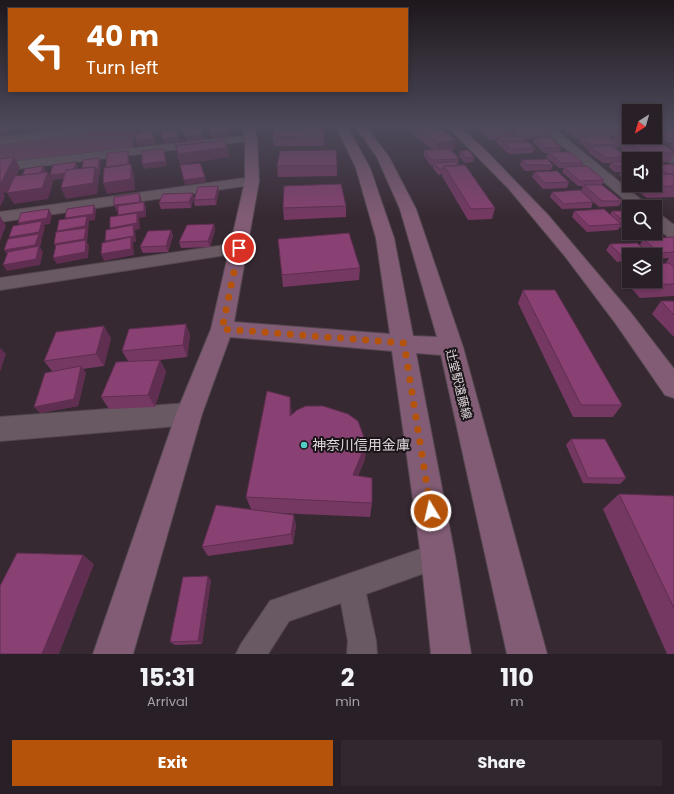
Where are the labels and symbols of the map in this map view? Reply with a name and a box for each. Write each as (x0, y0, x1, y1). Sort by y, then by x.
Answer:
north arrow (622, 104, 662, 144)
pin (222, 231, 256, 265)
street label: 辻堂駅遠藤線 (442, 347, 476, 421)
place label: 神奈川信用金庫 (312, 435, 410, 455)
marker: 神奈川信用金庫 (299, 440, 309, 450)
position arrow (410, 490, 452, 532)

